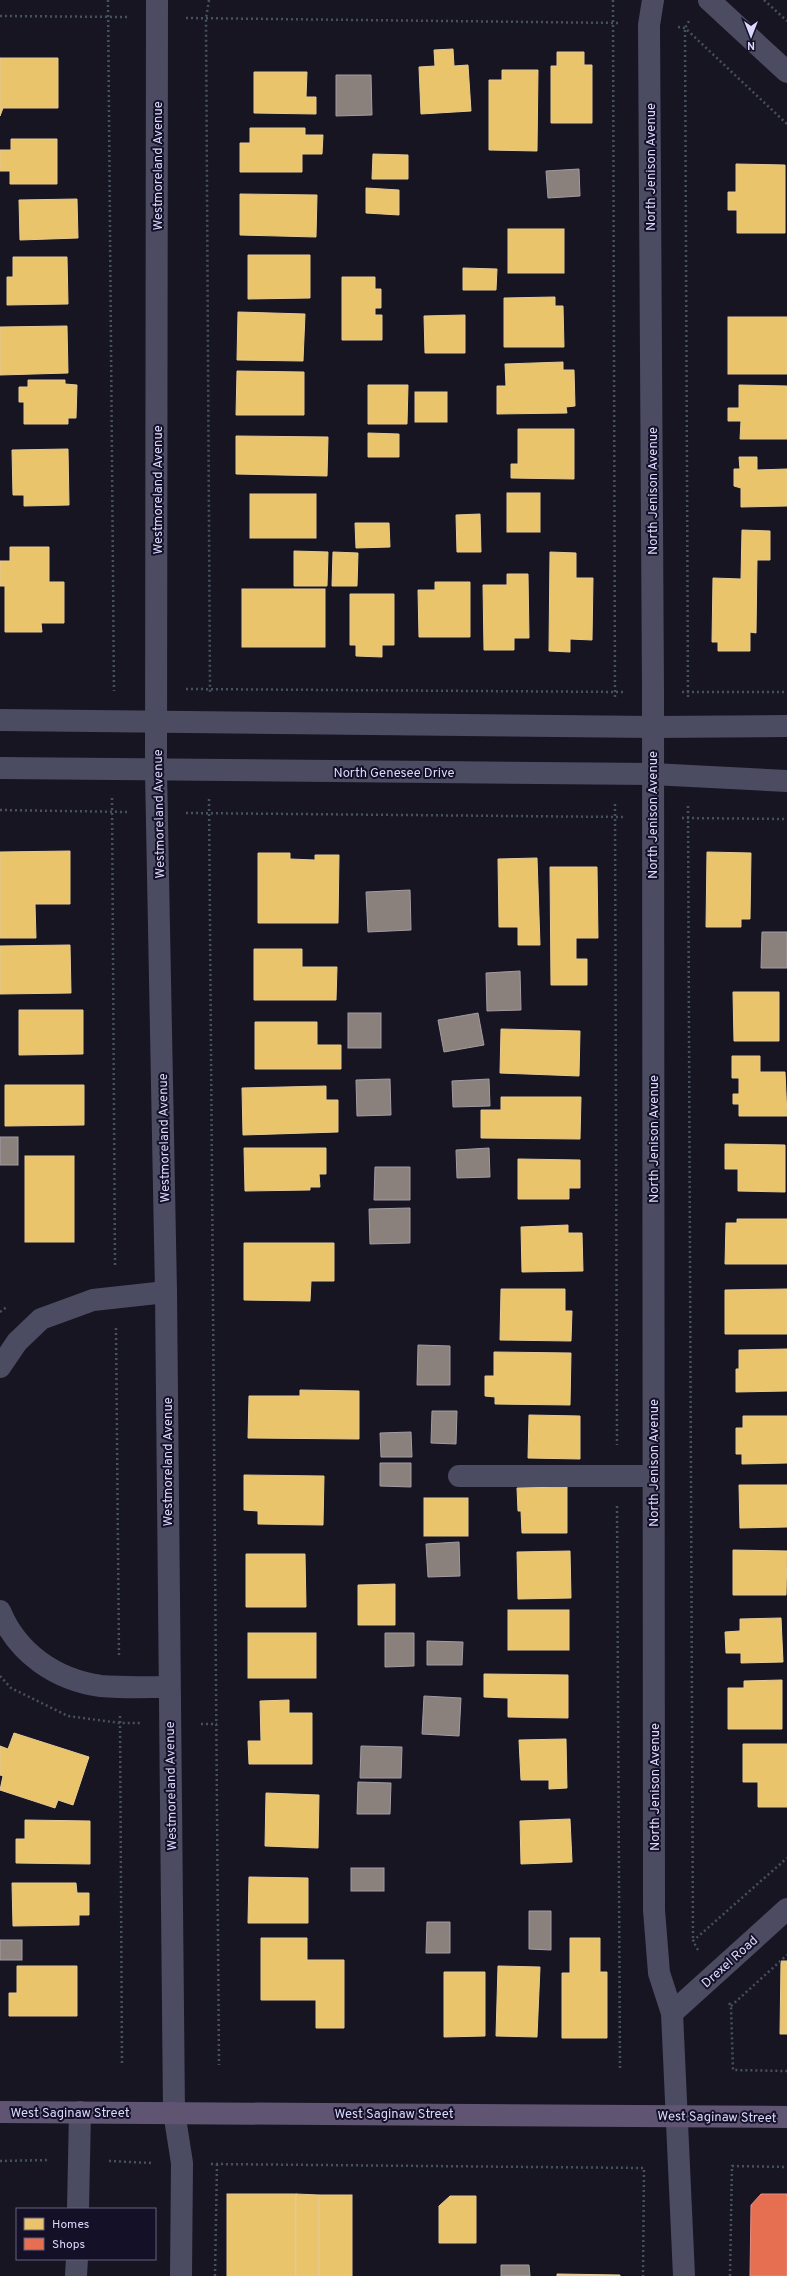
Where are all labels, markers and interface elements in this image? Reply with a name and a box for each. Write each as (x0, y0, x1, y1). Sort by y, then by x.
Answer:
north arrow (731, 16, 771, 56)
text: N (747, 38, 755, 52)
street label: Westmoreland Avenue (151, 101, 167, 231)
street label: North Jenison Avenue (644, 103, 660, 231)
street label: Westmoreland Avenue (151, 425, 167, 555)
street label: North Jenison Avenue (646, 427, 662, 555)
street label: Westmoreland Avenue (151, 749, 169, 879)
street label: North Jenison Avenue (646, 751, 662, 879)
street label: North Genesee Drive (333, 766, 455, 782)
street label: Westmoreland Avenue (156, 1073, 174, 1203)
street label: North Jenison Avenue (647, 1075, 663, 1203)
street label: Westmoreland Avenue (161, 1397, 177, 1527)
street label: North Jenison Avenue (647, 1399, 663, 1527)
street label: Westmoreland Avenue (163, 1721, 181, 1851)
street label: North Jenison Avenue (648, 1723, 664, 1851)
street label: Drexel Road (699, 1933, 762, 1992)
street label: West Saginaw Street (10, 2106, 130, 2122)
street label: West Saginaw Street (334, 2107, 454, 2123)
street label: West Saginaw Street (657, 2109, 777, 2127)
legend (16, 2208, 156, 2260)
text: Homes (52, 2217, 89, 2233)
text: Shops (52, 2237, 85, 2253)

